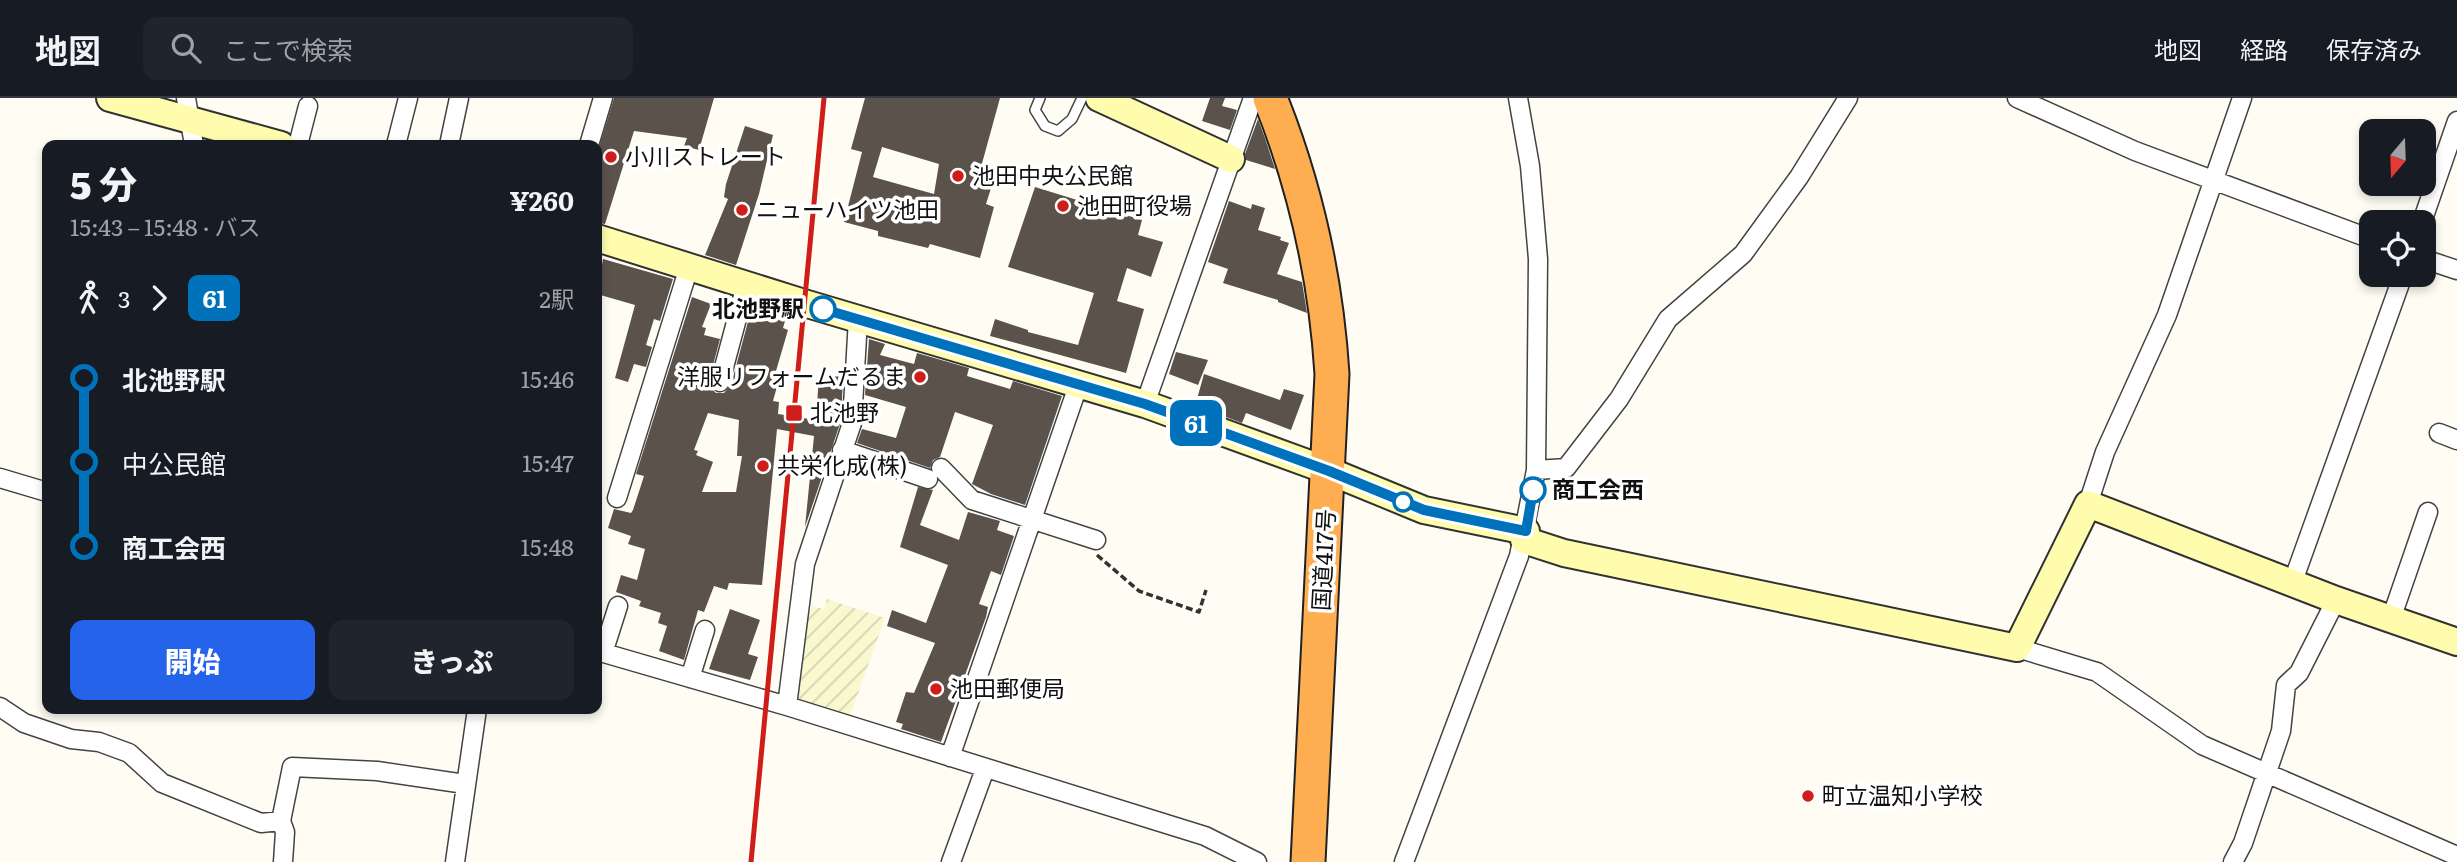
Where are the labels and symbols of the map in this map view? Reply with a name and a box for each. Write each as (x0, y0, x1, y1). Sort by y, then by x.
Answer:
north arrow (2359, 119, 2436, 196)
place label: 小川ストレート (625, 138, 786, 172)
marker: 小川ストレート (603, 149, 619, 165)
place label: 池田中央公民館 (972, 157, 1133, 191)
marker: 池田中央公民館 (950, 168, 966, 184)
place label: 池田町役場 (1077, 187, 1192, 221)
place label: ニューハイツ池田 (756, 191, 939, 225)
marker: 池田町役場 (1055, 198, 1071, 214)
marker: ニューハイツ池田 (734, 202, 750, 218)
place label: 北池野駅 (712, 290, 804, 324)
marker: 北池野駅 (810, 296, 836, 322)
place label: 洋服リフォームだるま (677, 358, 906, 392)
marker: 洋服リフォームだるま (912, 369, 928, 385)
place label: 北池野 (810, 394, 879, 428)
line badge: 61 (1164, 400, 1228, 446)
marker: 北池野 (784, 403, 804, 423)
place label: 共栄化成(株) (777, 447, 907, 481)
marker: 共栄化成(株) (755, 458, 771, 474)
place label: 商工会西 (1552, 471, 1644, 505)
marker: 商工会西 (1520, 477, 1546, 503)
unlabelled marker (1393, 492, 1413, 512)
street label: 国道417号 (1302, 508, 1342, 612)
place label: 池田郵便局 (950, 670, 1065, 704)
marker: 池田郵便局 (928, 681, 944, 697)
place label: 町立温知小学校 (1822, 777, 1983, 811)
marker: 町立温知小学校 (1800, 788, 1816, 804)

